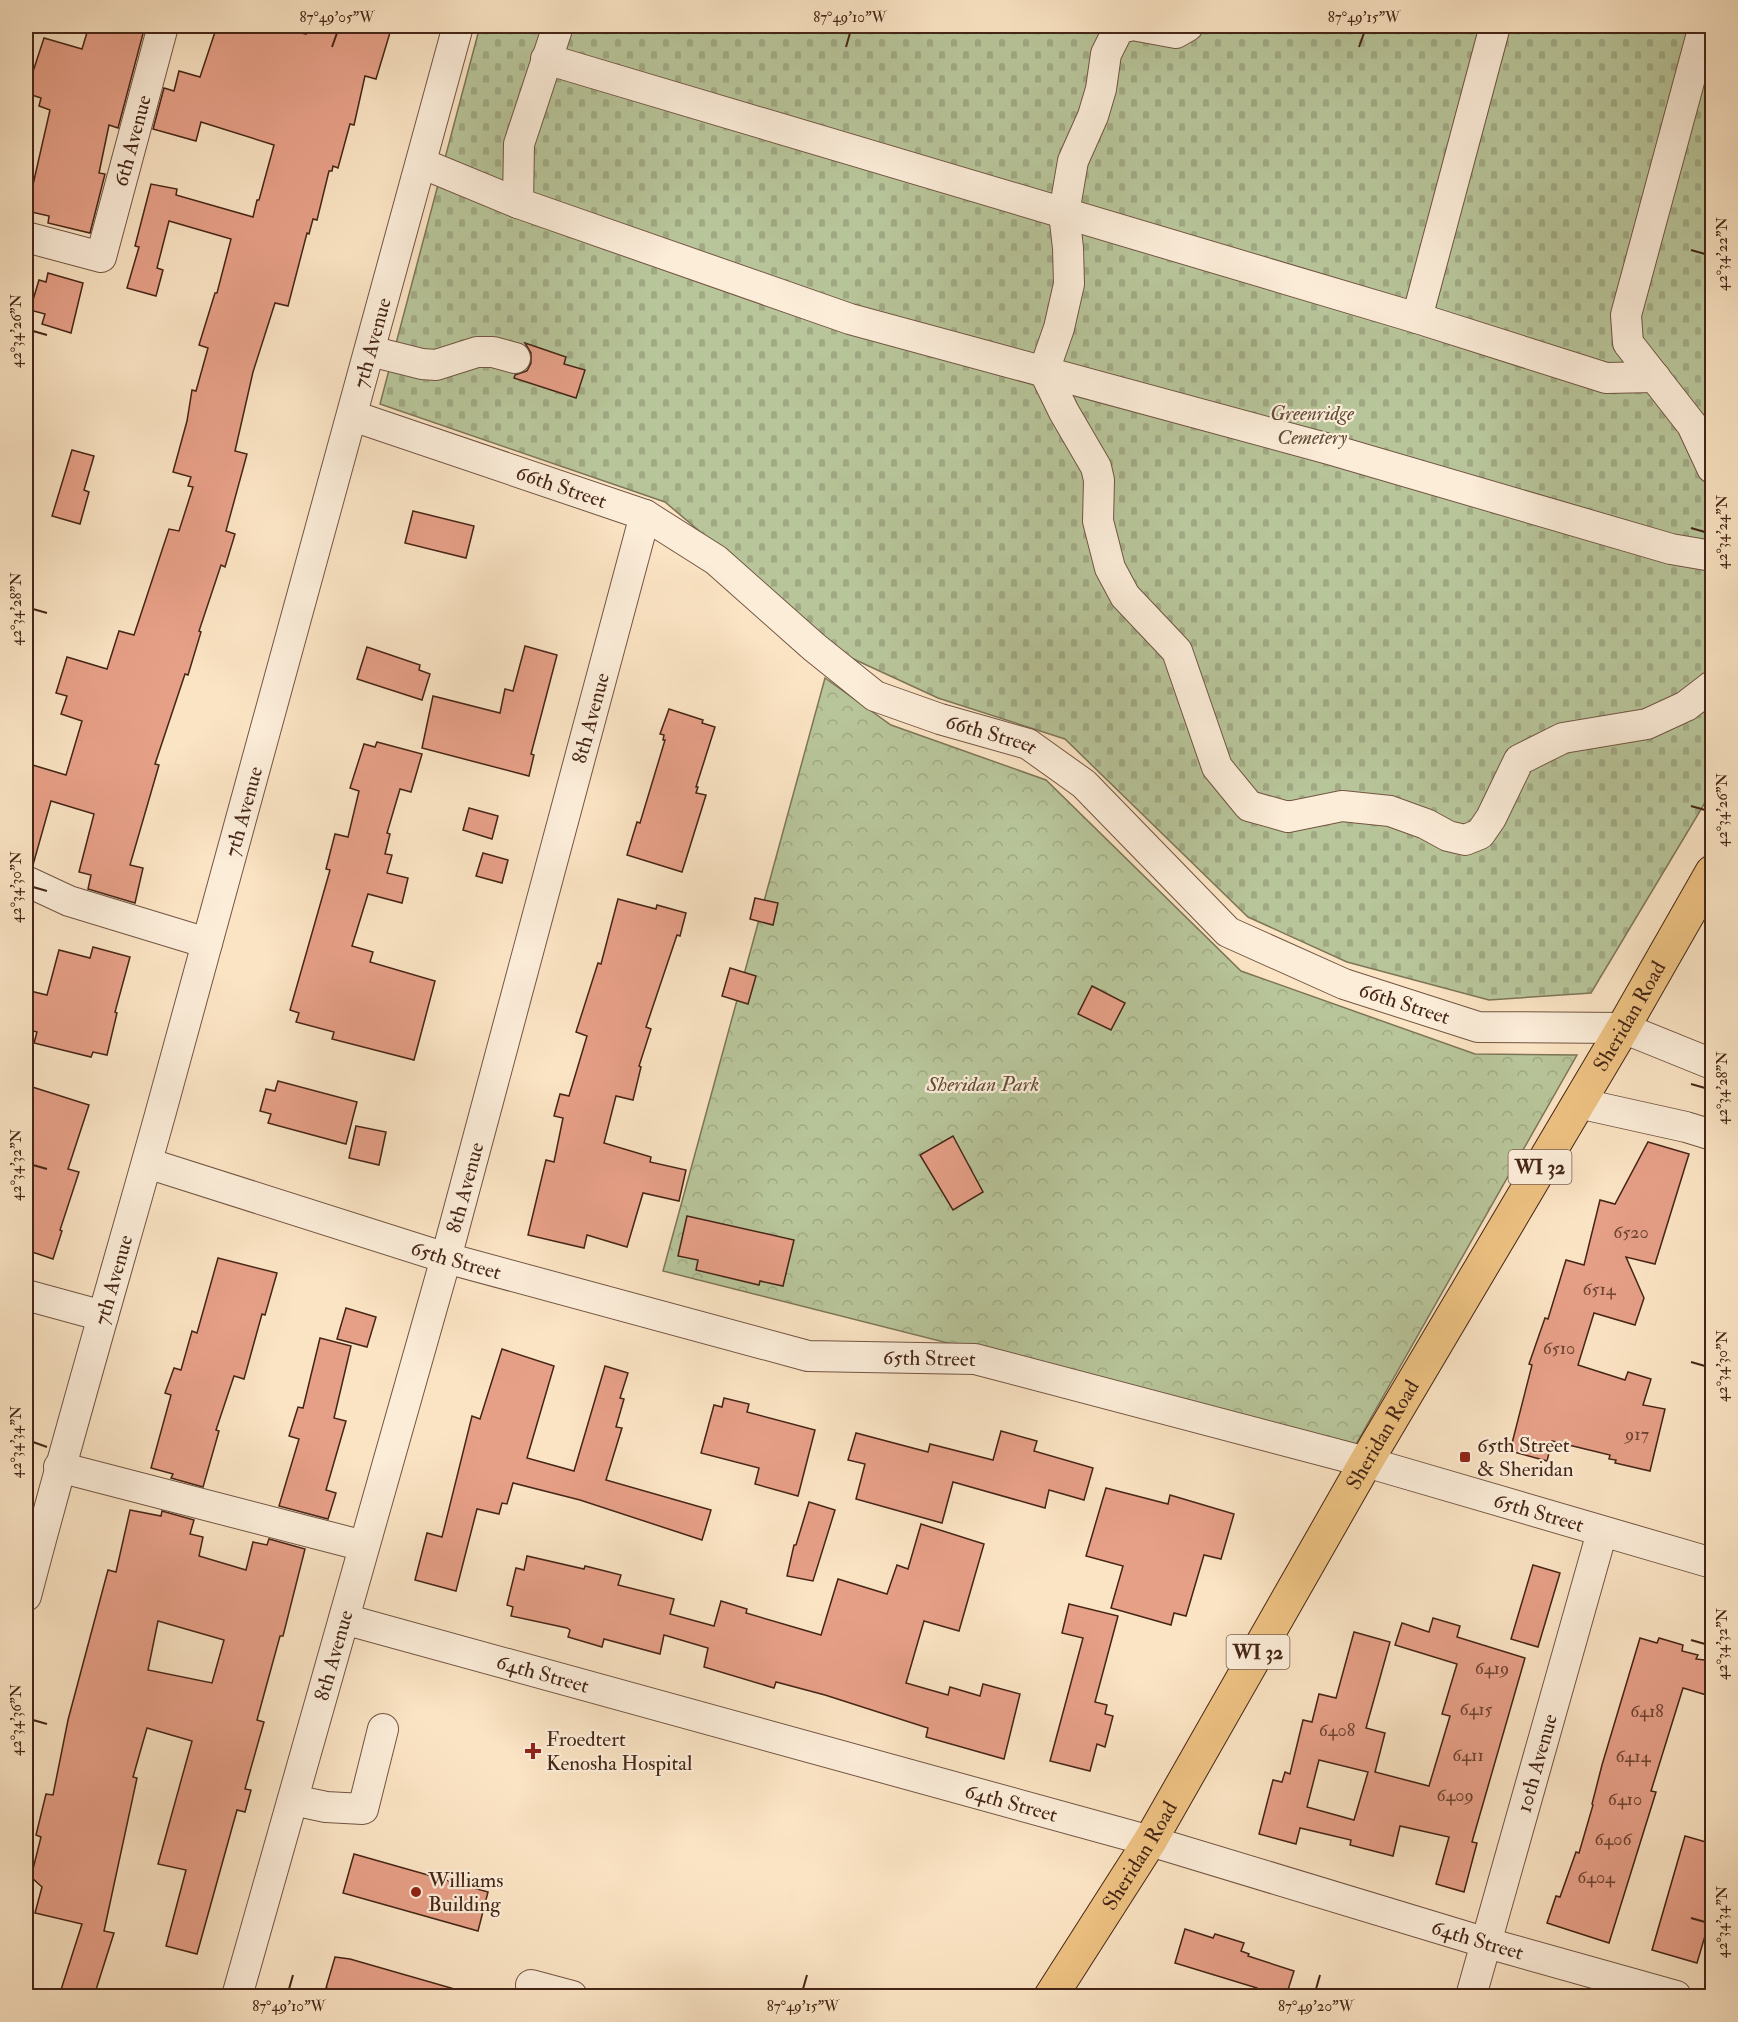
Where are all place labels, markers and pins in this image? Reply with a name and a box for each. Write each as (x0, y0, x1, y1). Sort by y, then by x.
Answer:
place label: 65th Street & Sheridan (1477, 1432, 1574, 1483)
marker: 65th Street & Sheridan (1458, 1450, 1472, 1464)
place label: Froedtert Kenosha Hospital (546, 1726, 693, 1777)
marker: Froedtert Kenosha Hospital (524, 1742, 542, 1760)
place label: Williams Building (427, 1867, 503, 1918)
marker: Williams Building (409, 1885, 423, 1899)

